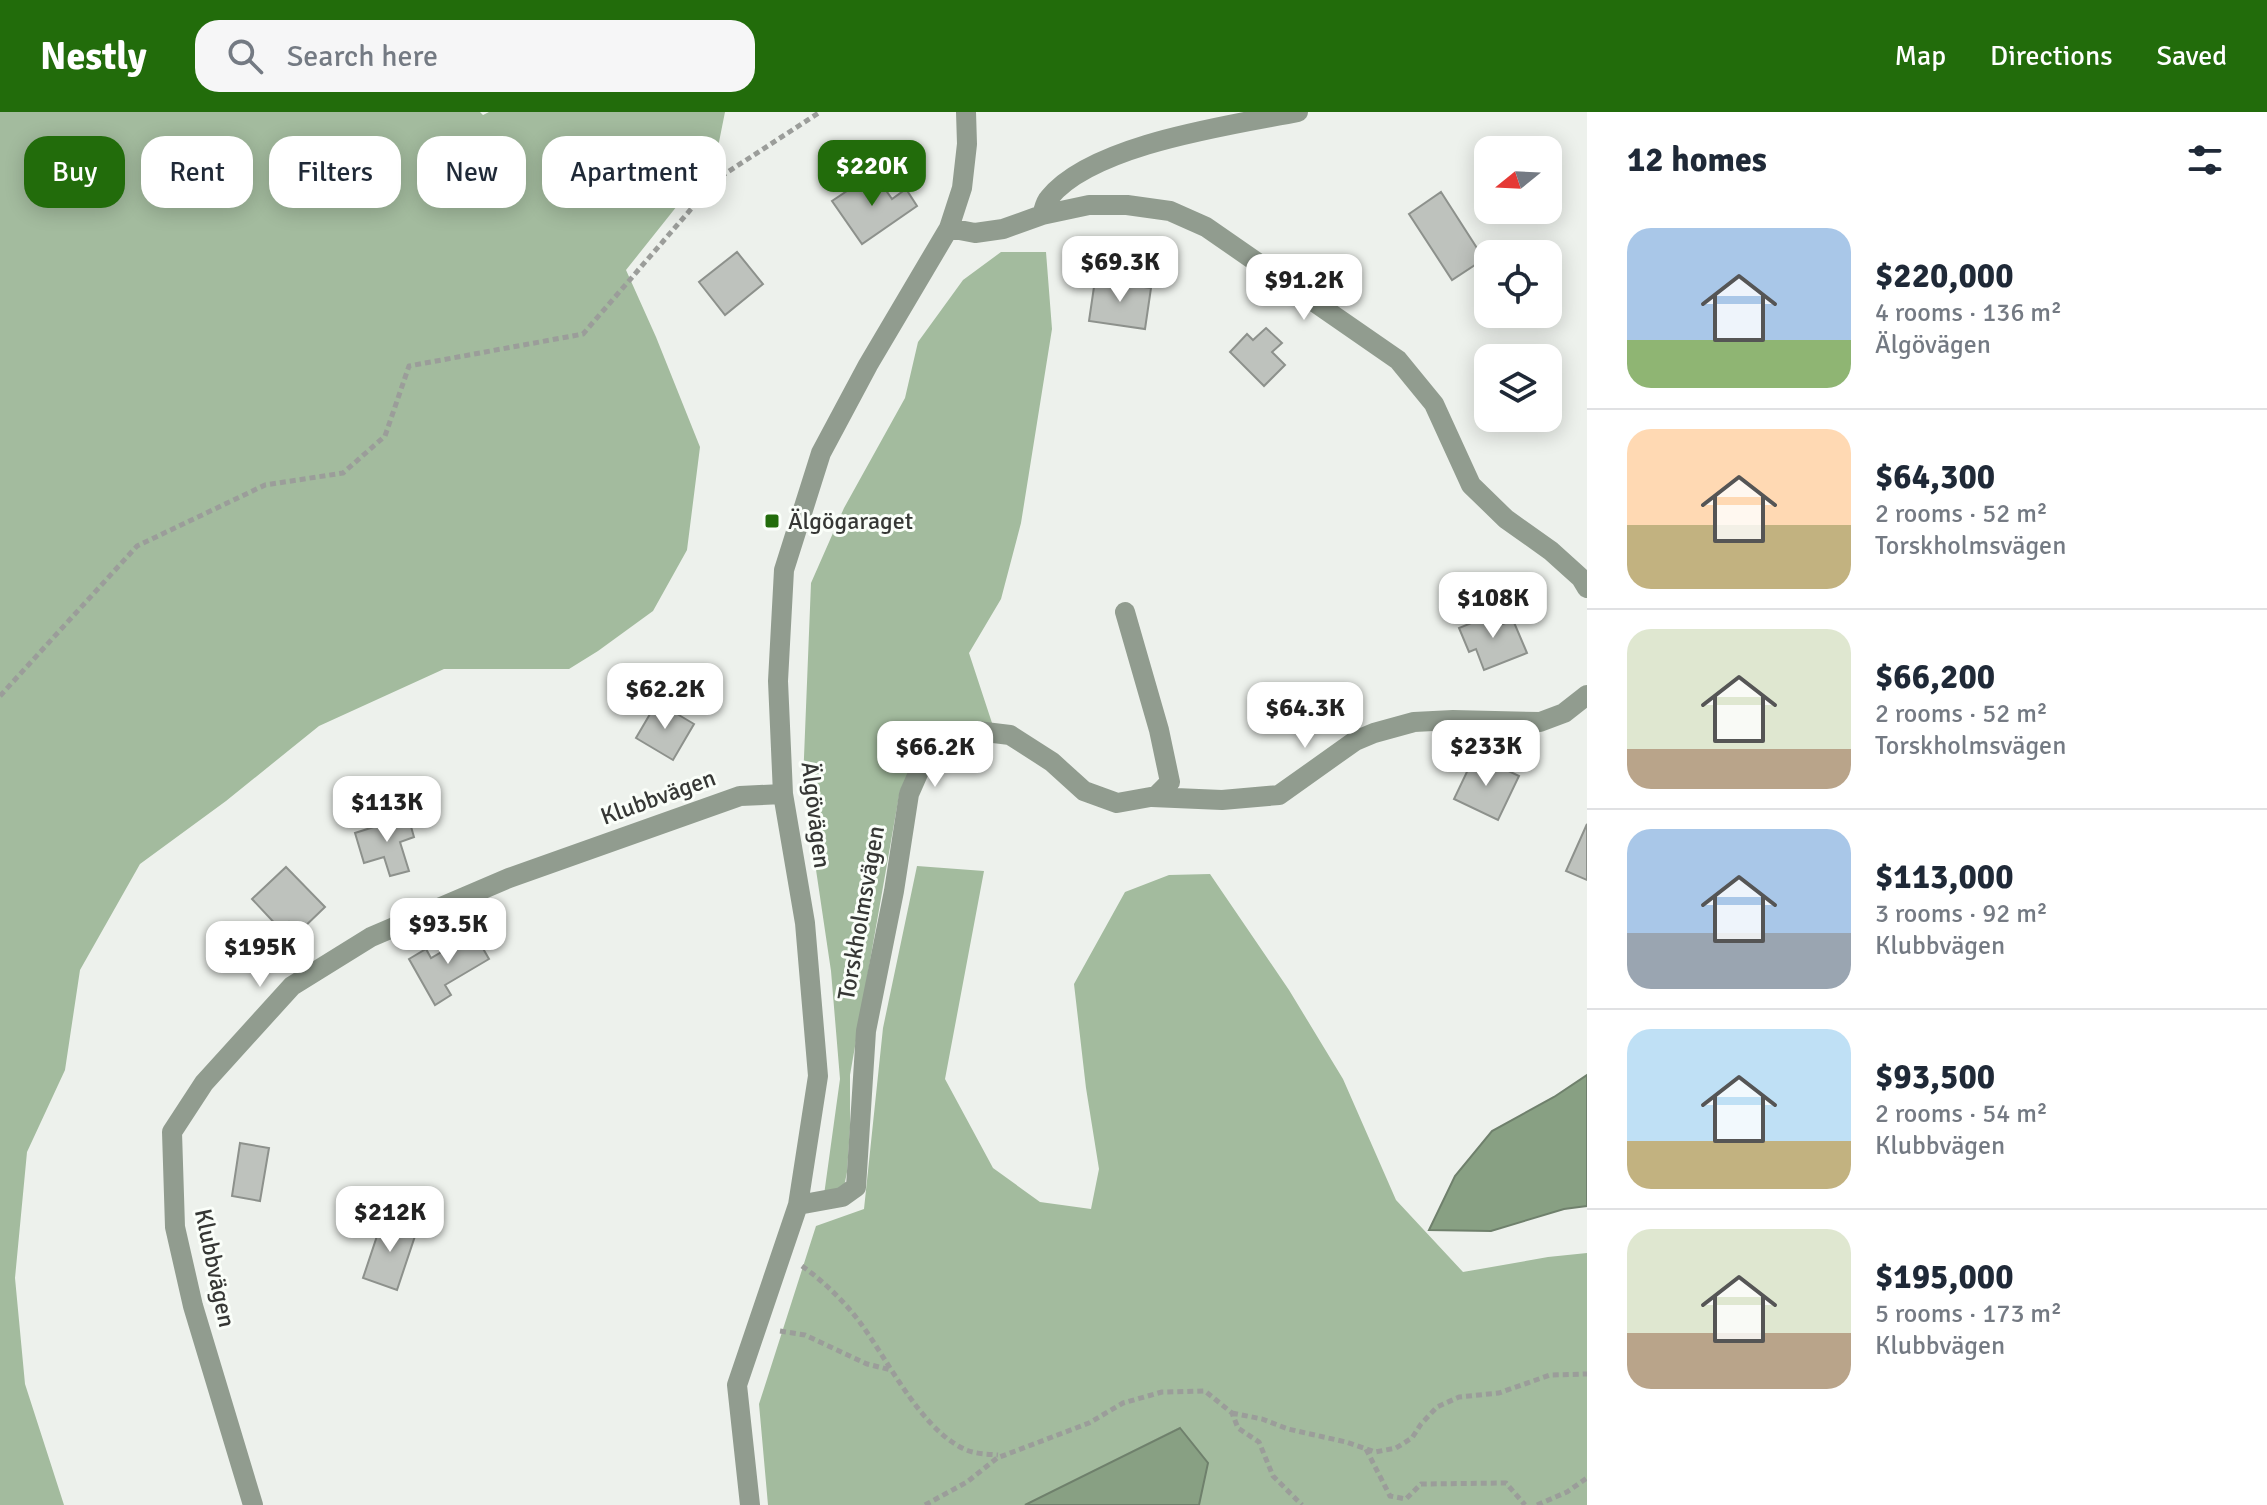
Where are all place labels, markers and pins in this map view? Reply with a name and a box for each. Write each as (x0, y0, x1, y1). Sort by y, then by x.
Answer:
pin: $220K (816, 140, 928, 208)
pin: $69.3K (1055, 236, 1185, 304)
pin: $91.2K (1239, 254, 1369, 322)
place label: Älgögaraget (788, 506, 913, 536)
marker: Älgögaraget (763, 512, 781, 530)
pin: $108K (1437, 572, 1549, 640)
pin: $62.2K (600, 663, 730, 731)
pin: $64.3K (1240, 682, 1370, 750)
pin: $233K (1430, 720, 1542, 788)
pin: $66.2K (870, 721, 1000, 789)
pin: $113K (331, 776, 443, 844)
pin: $93.5K (383, 898, 513, 966)
pin: $195K (204, 921, 316, 989)
pin: $212K (334, 1186, 446, 1254)

